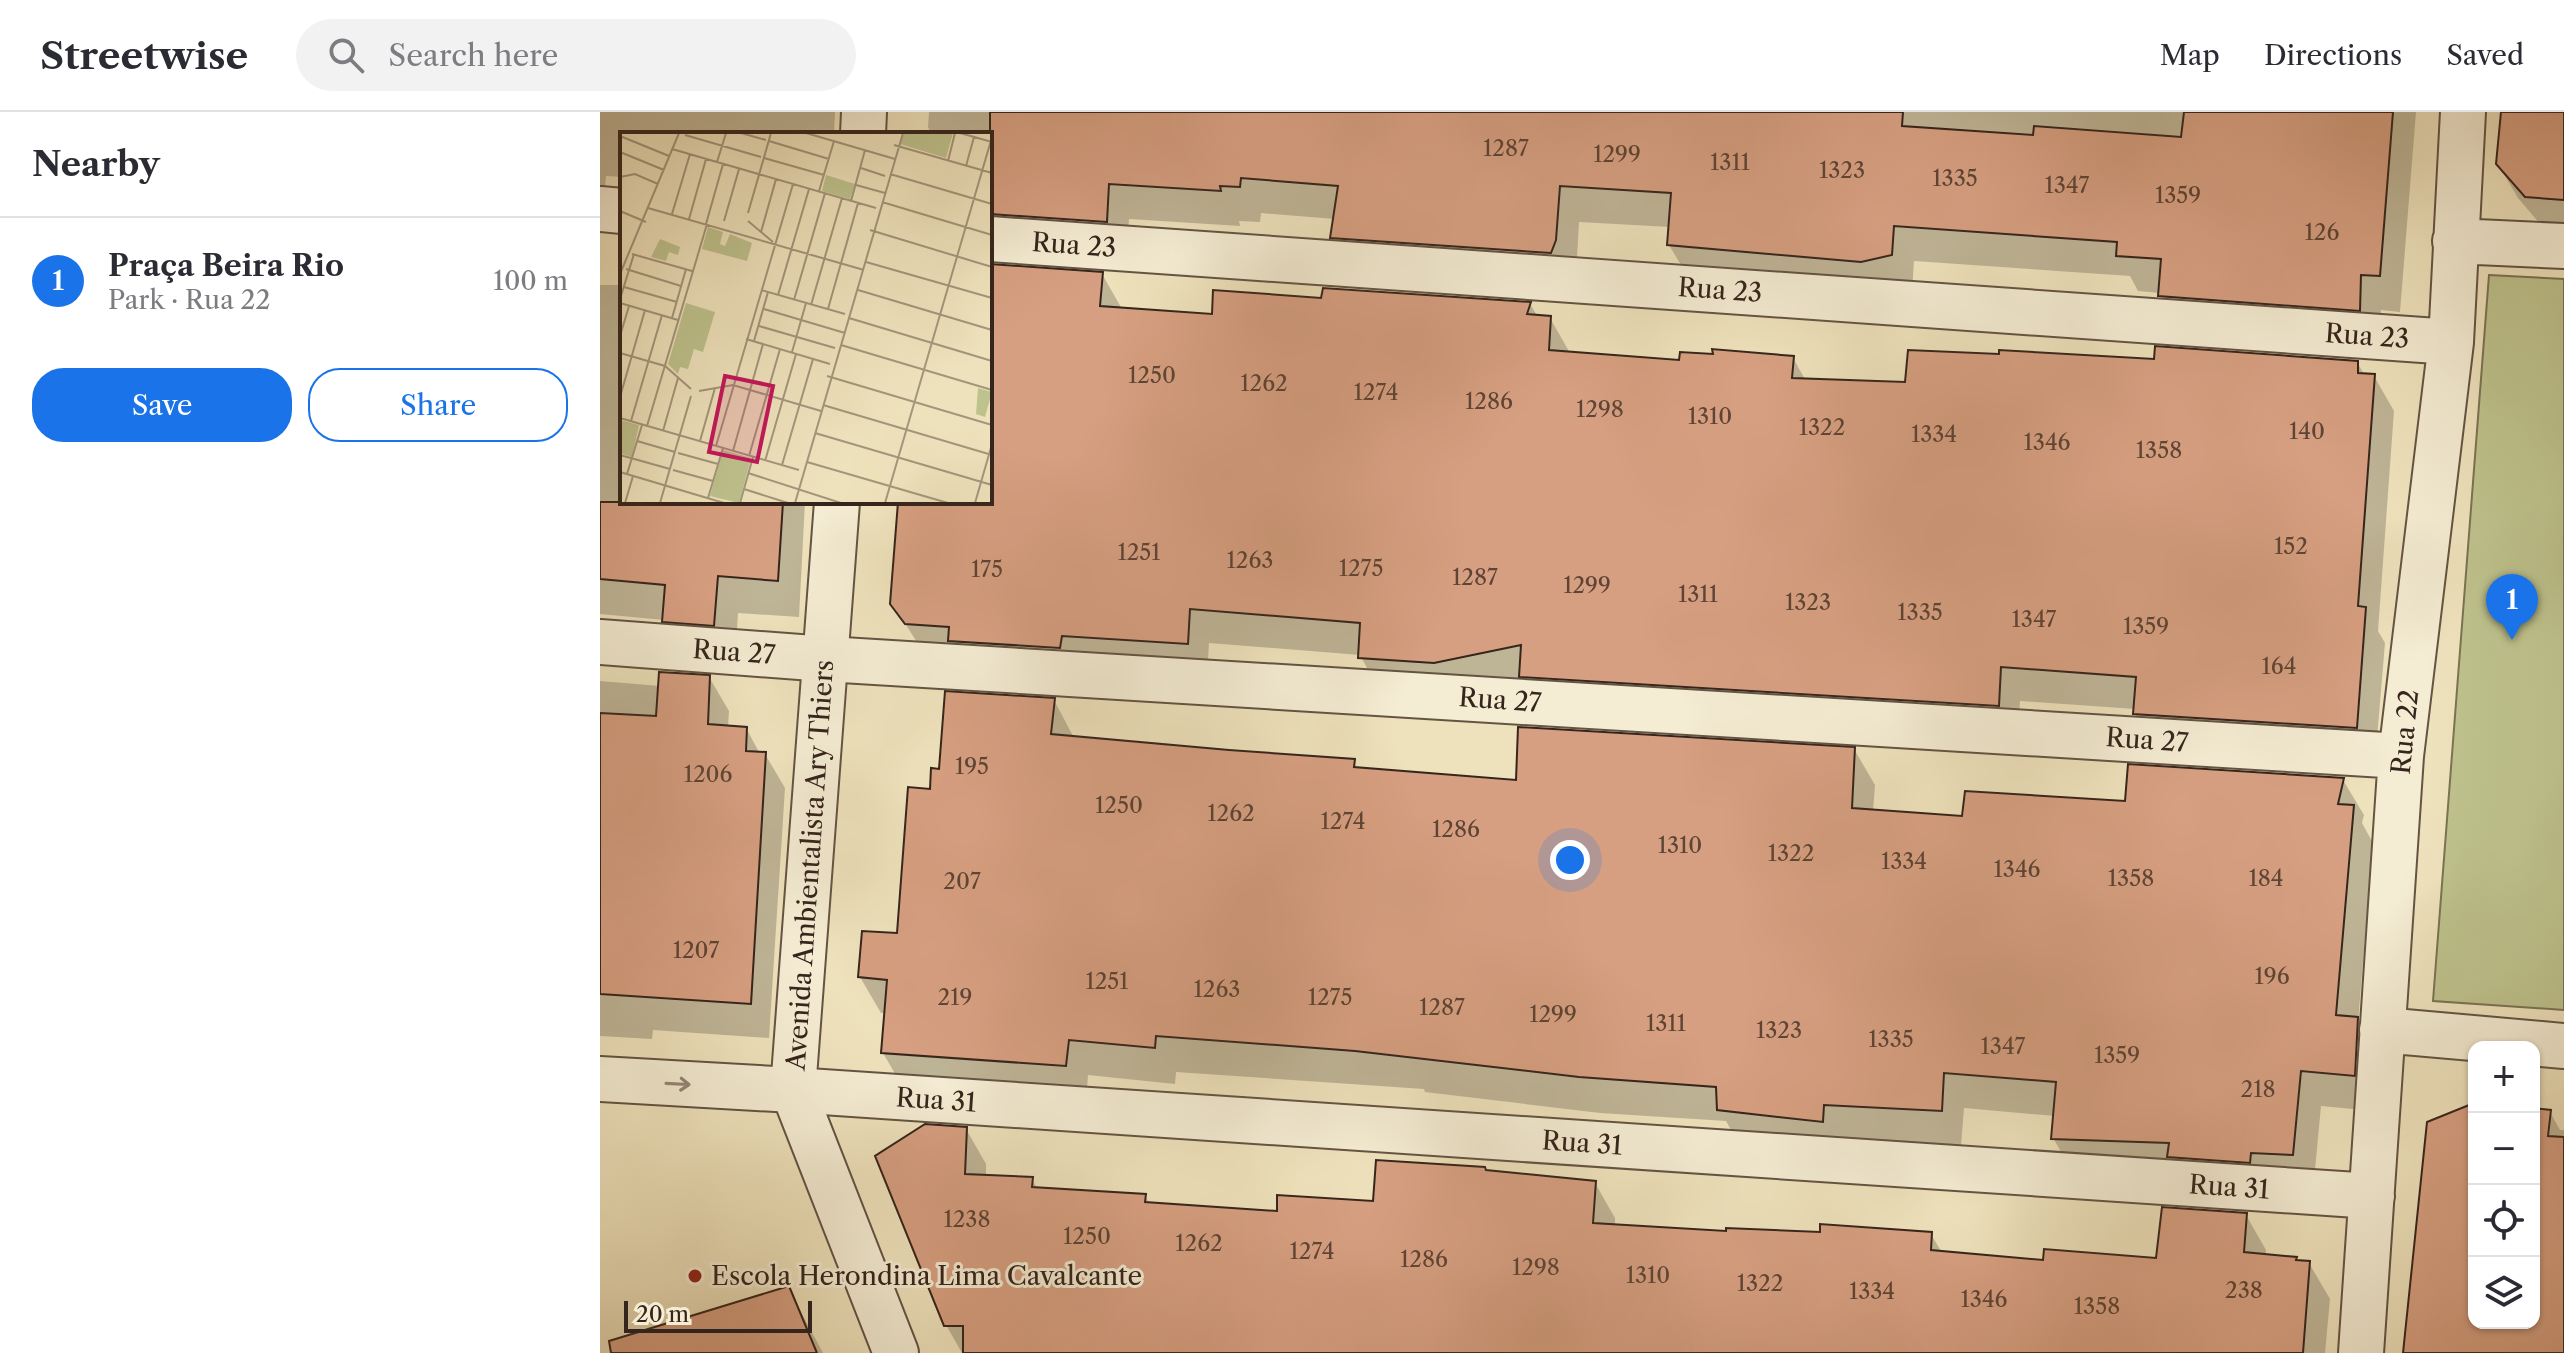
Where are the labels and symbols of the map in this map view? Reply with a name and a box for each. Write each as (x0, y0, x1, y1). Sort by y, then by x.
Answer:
inset map (620, 132, 992, 504)
house number: 1287 (1483, 135, 1529, 162)
house number: 1299 (1593, 141, 1641, 168)
house number: 1311 (1710, 149, 1750, 176)
house number: 1323 (1819, 157, 1865, 184)
house number: 1335 (1932, 165, 1978, 192)
house number: 1347 (2045, 172, 2090, 199)
house number: 1359 (2155, 182, 2201, 209)
house number: 126 (2305, 219, 2340, 246)
street label: Rua 23 (1031, 226, 1117, 264)
street label: Rua 23 (1677, 271, 1763, 309)
street label: Rua 23 (2324, 317, 2410, 355)
house number: 1250 (1128, 362, 1176, 389)
house number: 1262 (1240, 370, 1288, 397)
house number: 1274 (1354, 379, 1398, 406)
house number: 1286 (1465, 388, 1513, 415)
house number: 1298 (1576, 396, 1624, 423)
house number: 1310 (1688, 403, 1732, 430)
house number: 1322 (1799, 414, 1845, 441)
house number: 140 (2289, 418, 2325, 445)
house number: 1334 (1911, 421, 1957, 448)
house number: 1346 (2024, 429, 2071, 456)
house number: 1358 (2136, 437, 2182, 464)
house number: 152 (2274, 533, 2308, 560)
house number: 1251 (1117, 539, 1161, 566)
house number: 1263 (1227, 547, 1273, 574)
house number: 1275 (1339, 555, 1383, 582)
house number: 175 (971, 556, 1003, 583)
house number: 1287 (1452, 564, 1498, 591)
house number: 1299 (1563, 572, 1611, 599)
pin: 1 (2486, 574, 2538, 640)
house number: 1311 (1678, 581, 1718, 608)
house number: 1323 (1785, 589, 1831, 616)
house number: 1335 (1897, 599, 1943, 626)
house number: 1347 (2012, 606, 2057, 633)
house number: 1359 (2123, 613, 2169, 640)
street label: Rua 27 (691, 633, 777, 671)
house number: 164 (2262, 653, 2296, 680)
street label: Avenida Ambientalista Ary Thiers (780, 659, 840, 1072)
street label: Rua 27 (1457, 681, 1543, 719)
street label: Rua 22 (2385, 688, 2425, 776)
street label: Rua 27 (2104, 721, 2190, 759)
house number: 195 (955, 753, 989, 780)
house number: 1206 (684, 761, 732, 788)
house number: 1250 (1095, 792, 1143, 819)
house number: 1262 (1207, 800, 1255, 827)
house number: 1274 (1321, 808, 1365, 835)
house number: 1286 (1432, 816, 1480, 843)
house number: 1310 (1658, 832, 1702, 859)
your location (1550, 840, 1590, 880)
house number: 1322 (1768, 840, 1814, 867)
house number: 1334 (1881, 848, 1927, 875)
house number: 1346 (1994, 856, 2041, 883)
house number: 1358 (2108, 865, 2154, 892)
house number: 184 (2248, 865, 2284, 892)
house number: 207 (943, 868, 981, 895)
house number: 1207 (673, 937, 720, 964)
house number: 196 (2254, 963, 2290, 990)
house number: 1251 (1085, 968, 1129, 995)
house number: 1263 (1194, 976, 1240, 1003)
house number: 219 (938, 984, 972, 1011)
house number: 1275 (1308, 984, 1352, 1011)
house number: 1287 (1419, 994, 1465, 1021)
house number: 1299 (1529, 1001, 1577, 1028)
house number: 1311 (1646, 1010, 1686, 1037)
house number: 1323 (1756, 1017, 1802, 1044)
house number: 1335 (1868, 1026, 1914, 1053)
house number: 1347 (1981, 1033, 2026, 1060)
house number: 1359 (2094, 1042, 2140, 1069)
house number: 218 (2241, 1076, 2275, 1103)
one-way arrow (664, 1077, 691, 1092)
street label: Rua 31 (895, 1081, 977, 1119)
street label: Rua 31 (1541, 1124, 1623, 1162)
street label: Rua 31 (2188, 1168, 2270, 1206)
house number: 1238 (943, 1206, 991, 1233)
house number: 1250 (1063, 1223, 1111, 1250)
house number: 1262 (1175, 1230, 1223, 1257)
house number: 1274 (1290, 1238, 1334, 1265)
house number: 1286 (1400, 1246, 1448, 1273)
house number: 1298 (1512, 1254, 1560, 1281)
place label: Escola Herondina Lima Cavalcante (711, 1260, 1142, 1292)
house number: 1310 (1626, 1262, 1670, 1289)
marker: Escola Herondina Lima Cavalcante (686, 1267, 704, 1285)
house number: 1322 (1737, 1270, 1783, 1297)
house number: 238 (2225, 1277, 2263, 1304)
house number: 1334 (1849, 1278, 1895, 1305)
house number: 1346 (1961, 1286, 2008, 1313)
house number: 1358 (2074, 1293, 2120, 1320)
scale bar (624, 1297, 812, 1333)

